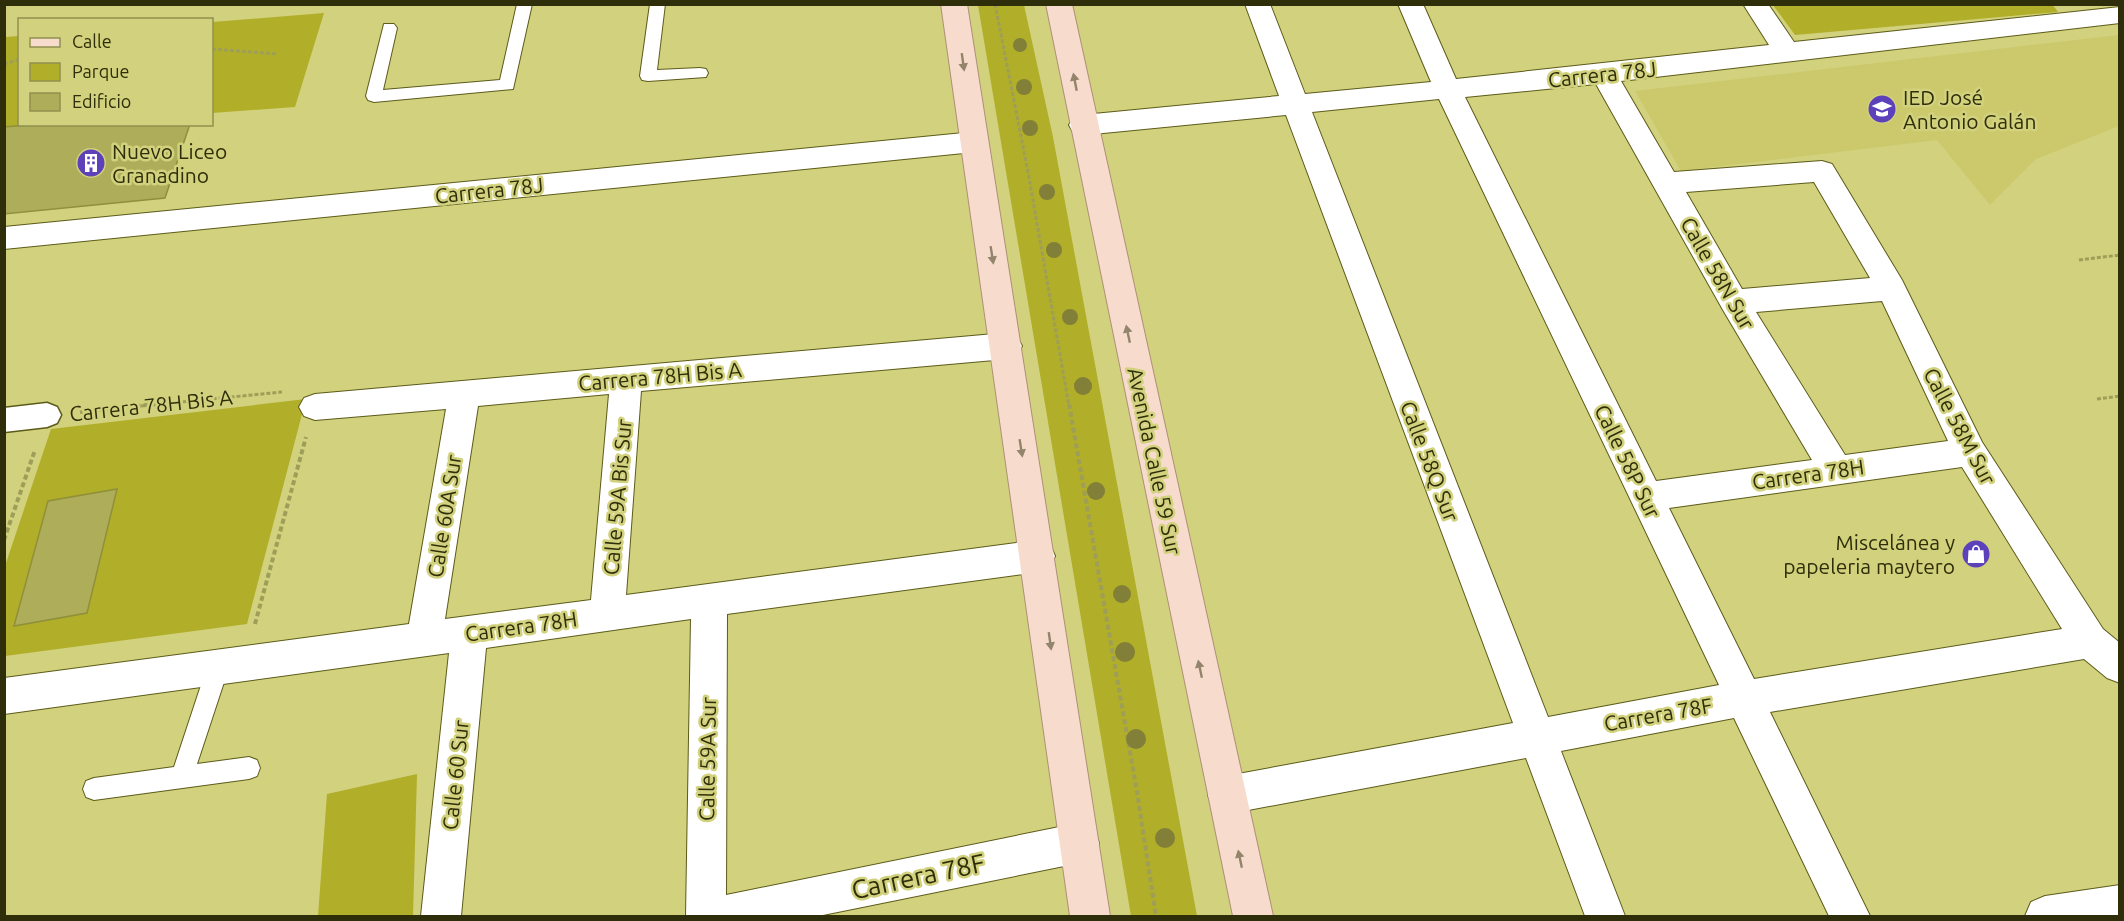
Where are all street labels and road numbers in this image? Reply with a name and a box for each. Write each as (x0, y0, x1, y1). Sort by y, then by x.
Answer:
street label: Carrera 78J (1547, 56, 1657, 92)
street label: Carrera 78J (434, 172, 544, 208)
street label: Calle 58N Sur (1676, 213, 1760, 333)
street label: Carrera 78H Bis A (577, 357, 743, 395)
street label: Calle 58M Sur (1919, 364, 2001, 489)
street label: Avenida Calle 59 Sur (1123, 365, 1187, 557)
street label: Carrera 78H Bis A (68, 384, 234, 425)
street label: Calle 58Q Sur (1396, 397, 1464, 525)
street label: Calle 58P Sur (1590, 400, 1666, 522)
street label: Calle 59A Bis Sur (598, 418, 636, 576)
street label: Calle 60A Sur (422, 453, 466, 579)
street label: Carrera 78H (1750, 454, 1866, 494)
street label: Carrera 78H (463, 606, 579, 646)
street label: Carrera 78F (1602, 693, 1714, 735)
street label: Calle 59A Sur (694, 697, 720, 821)
street label: Calle 60 Sur (437, 719, 473, 831)
street label: Carrera 78F (849, 848, 987, 904)

